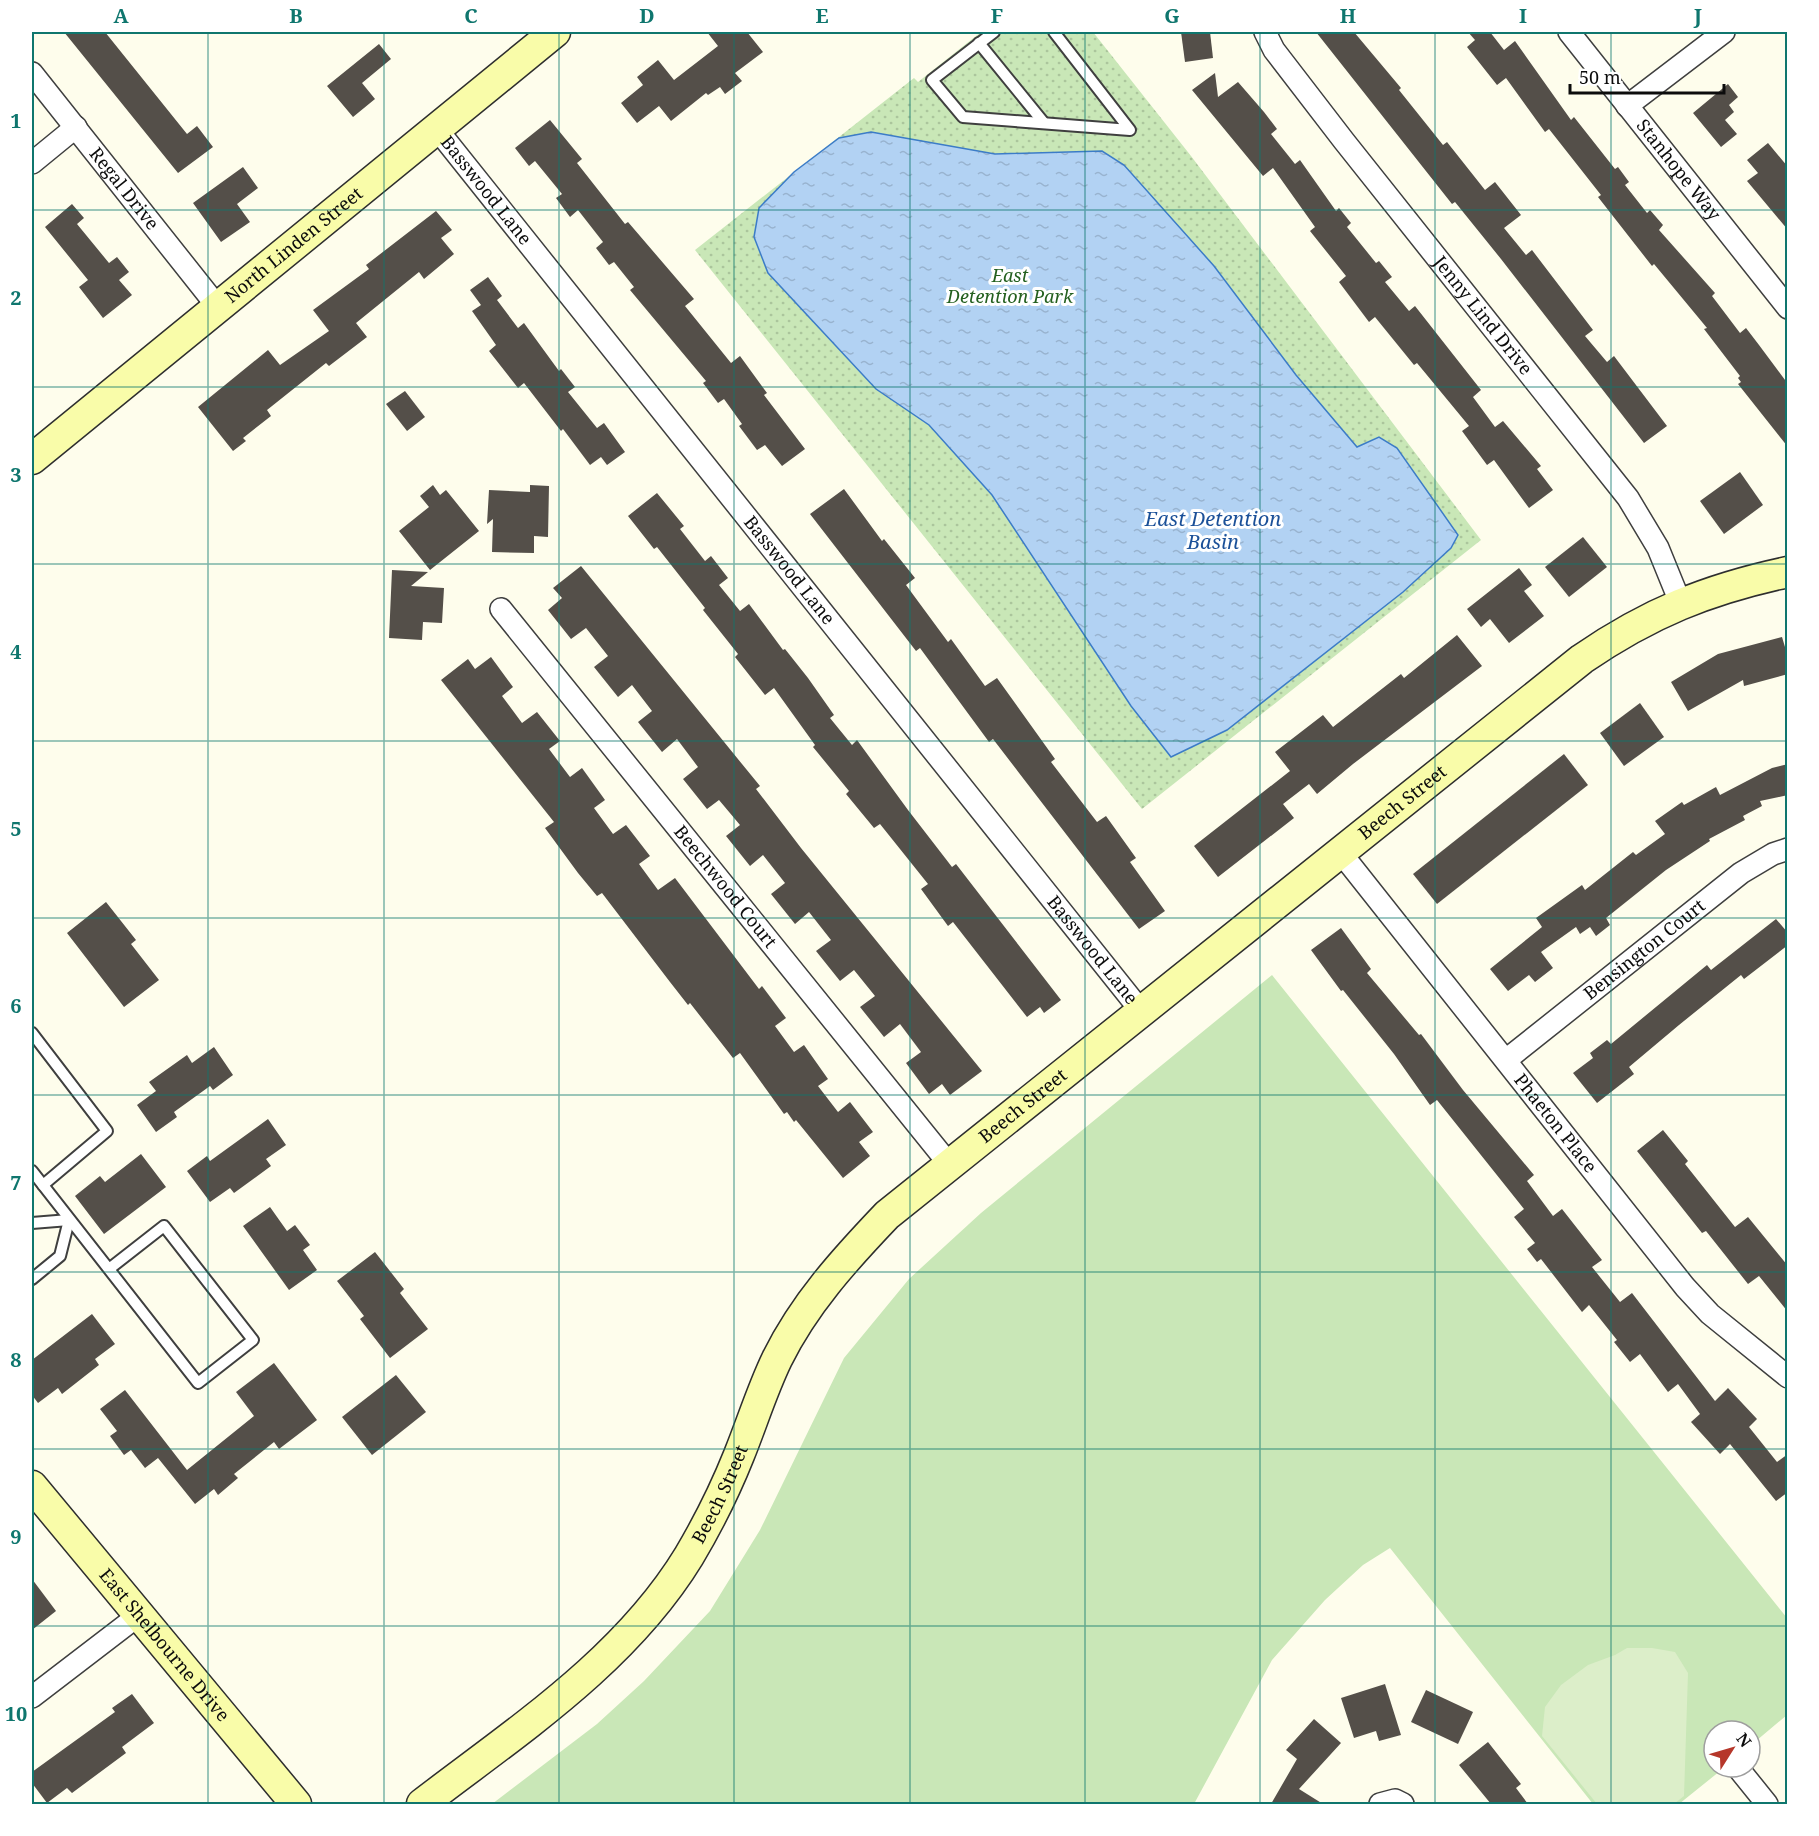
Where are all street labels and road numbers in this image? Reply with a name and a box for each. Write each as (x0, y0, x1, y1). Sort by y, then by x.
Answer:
street label: Stanhope Way (1632, 114, 1727, 225)
street label: Basswood Lane (436, 130, 538, 249)
street label: Regal Drive (85, 142, 165, 235)
street label: North Linden Street (219, 181, 367, 308)
street label: Jenny Lind Drive (1428, 250, 1538, 379)
street label: Basswood Lane (739, 510, 841, 629)
street label: Beech Street (1353, 759, 1451, 844)
street label: Beechwood Court (669, 820, 783, 953)
street label: Basswood Lane (1042, 890, 1144, 1009)
street label: Bensington Court (1578, 893, 1710, 1005)
street label: Beech Street (973, 1063, 1071, 1148)
street label: Phaeton Place (1509, 1068, 1603, 1177)
street label: Beech Street (686, 1441, 753, 1547)
street label: East Shelbourne Drive (95, 1563, 235, 1726)

